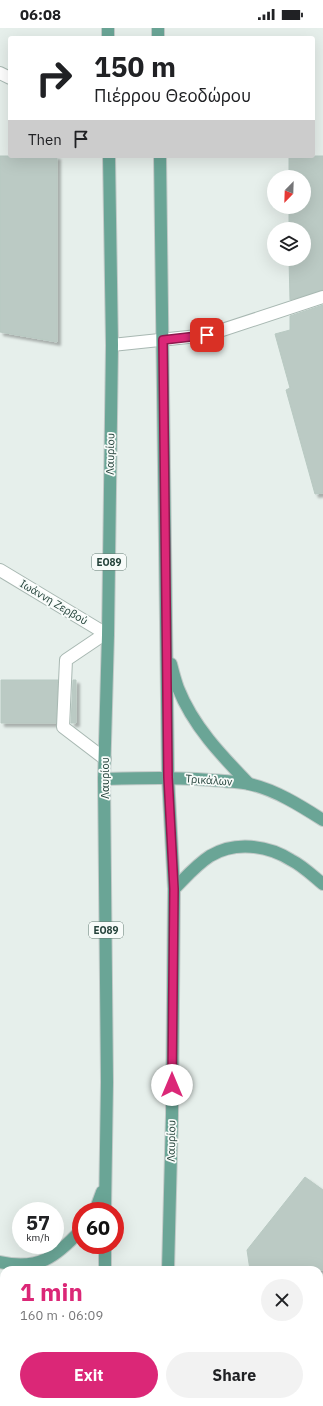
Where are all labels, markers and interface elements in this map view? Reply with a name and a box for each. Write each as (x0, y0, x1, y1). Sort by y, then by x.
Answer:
text: 06:08 (20, 5, 61, 24)
text: 150 m (94, 48, 176, 85)
icon: right (28, 52, 80, 104)
text: Πιέρρου Θεοδώρου (94, 84, 251, 107)
icon: arrive (70, 128, 92, 150)
text: Then (28, 130, 62, 149)
north arrow (267, 170, 311, 214)
map controls (267, 170, 311, 266)
button: layers (267, 222, 311, 266)
pin (190, 318, 224, 352)
icon: arrive (196, 324, 218, 346)
street label: Λαυρίου (103, 433, 117, 475)
road number: ΕΟ89 (92, 554, 126, 570)
street label: Ιωάννη Ζερβού (17, 576, 91, 628)
street label: Λαυρίου (98, 757, 112, 799)
street label: Τρικάλων (185, 771, 233, 789)
road number: ΕΟ89 (89, 922, 123, 938)
position arrow (151, 1064, 193, 1106)
street label: Λαυρίου (164, 1120, 178, 1162)
speed limit sign: 60 (72, 1202, 124, 1254)
text: 57 (26, 1209, 50, 1236)
text: km/h (26, 1231, 50, 1244)
text: 1 min (20, 1276, 83, 1308)
button: close (261, 1279, 303, 1321)
text: 160 m · 06:09 (20, 1307, 103, 1324)
button: Exit (20, 1352, 158, 1398)
button: Share (166, 1352, 303, 1398)

